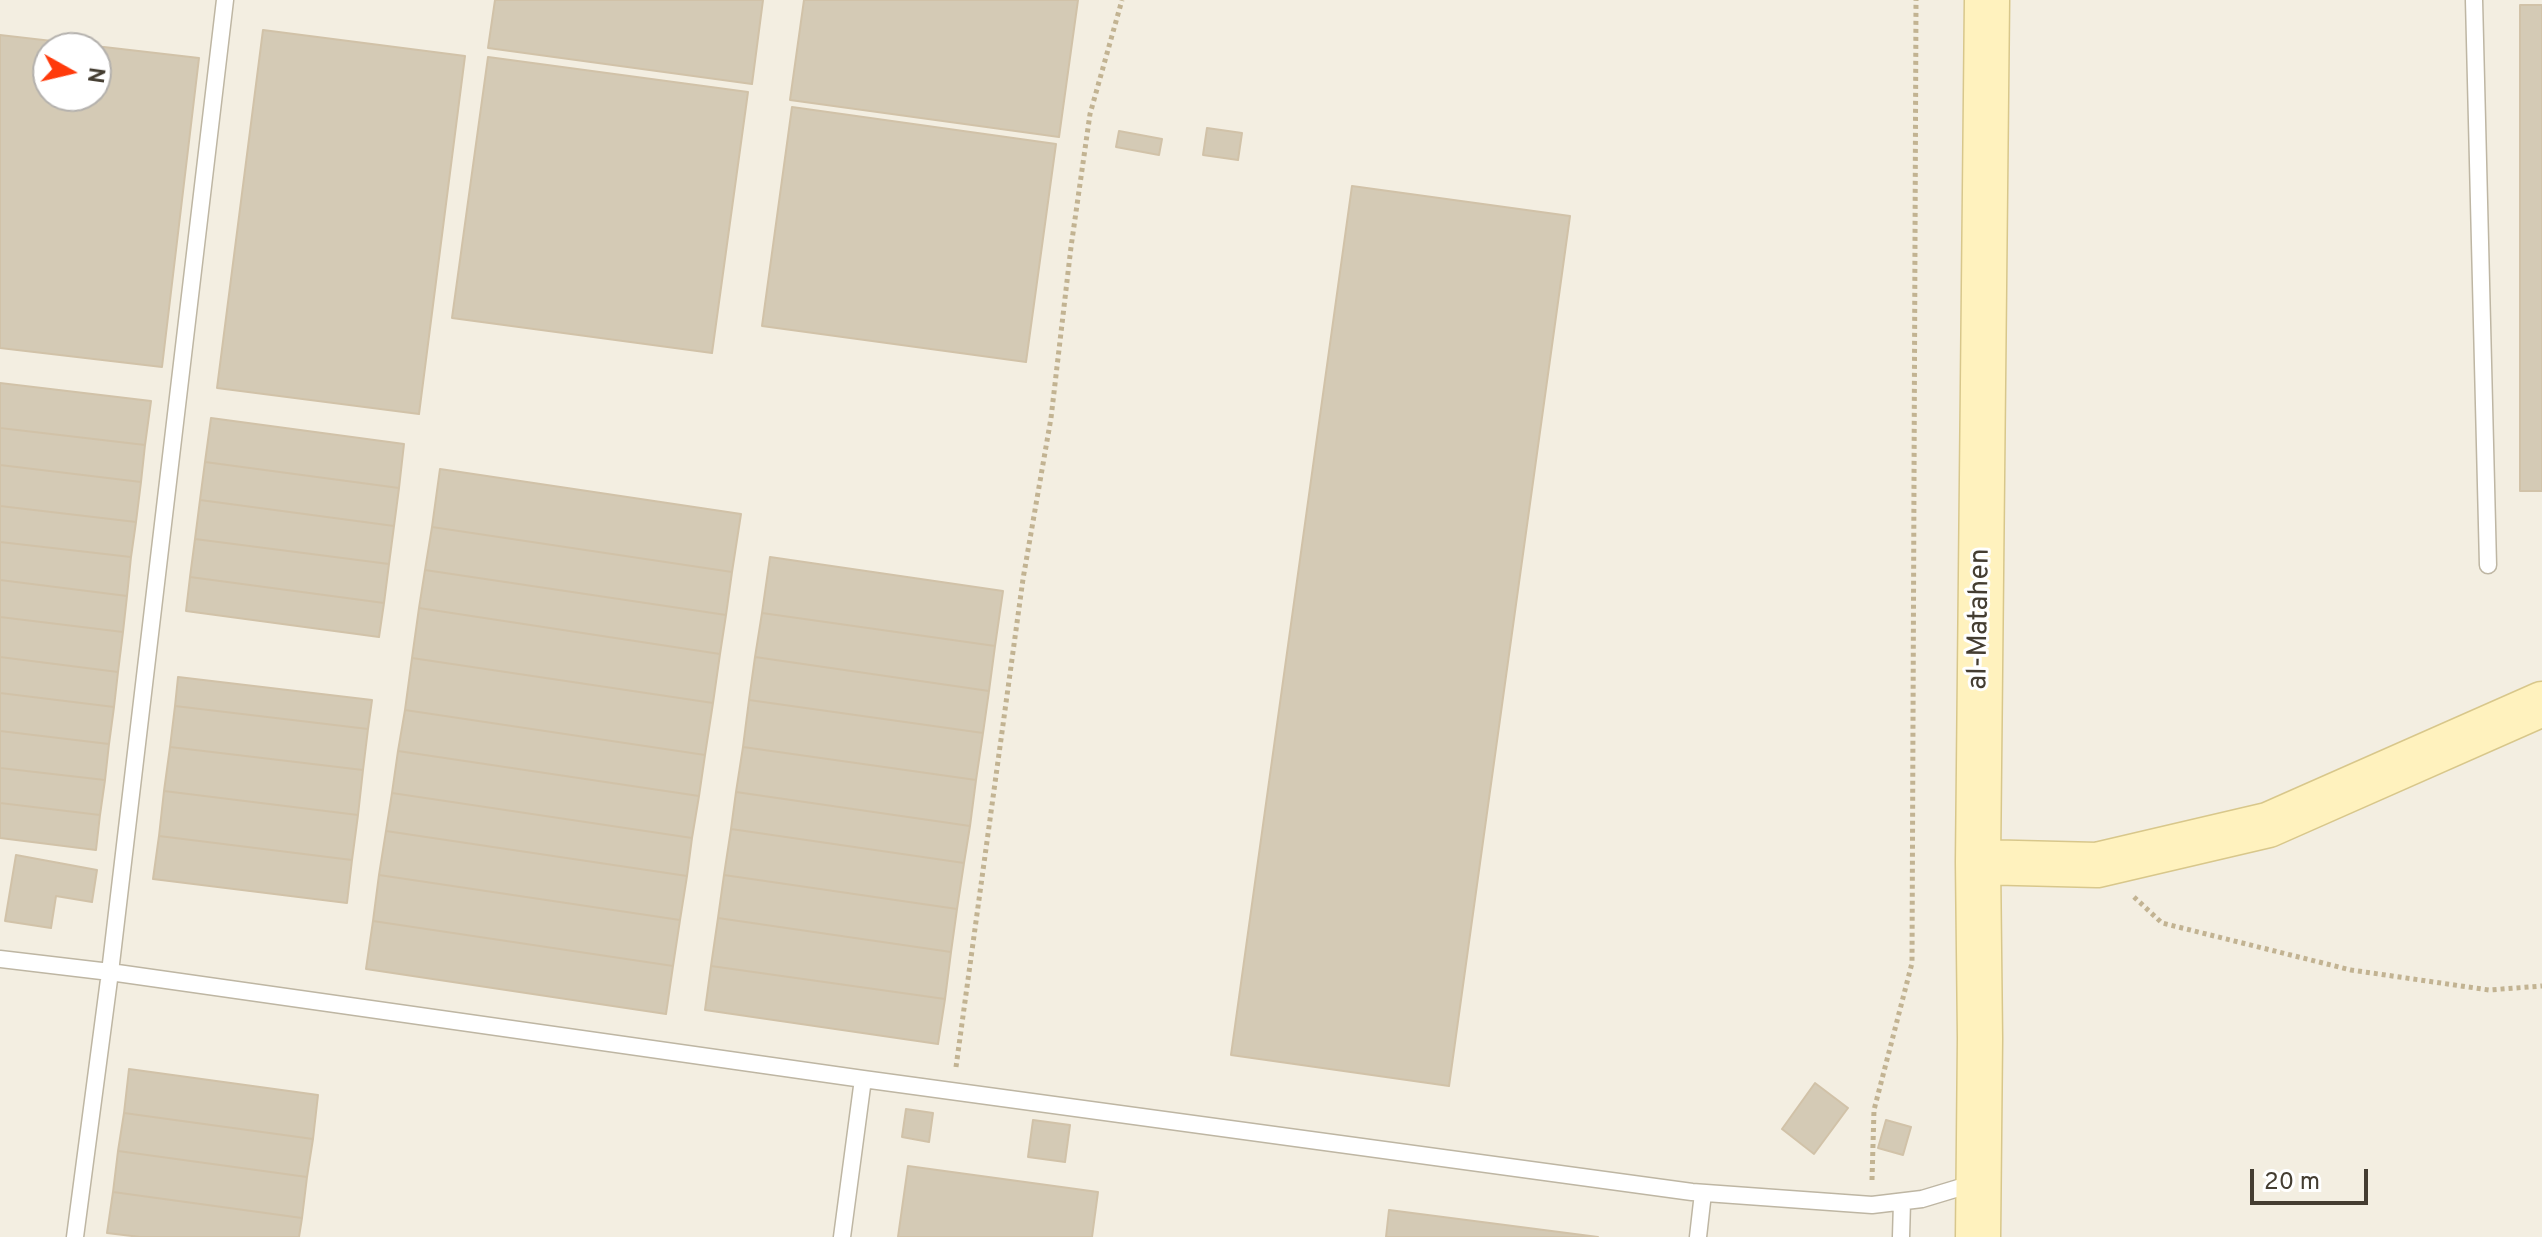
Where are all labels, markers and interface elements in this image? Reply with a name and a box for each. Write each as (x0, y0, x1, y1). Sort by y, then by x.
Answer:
north arrow (32, 32, 112, 112)
text: N (80, 65, 109, 85)
street label: al-Matahen (1963, 548, 1999, 690)
scale bar (2254, 1153, 2372, 1203)
text: 20 m (2264, 1168, 2320, 1198)

